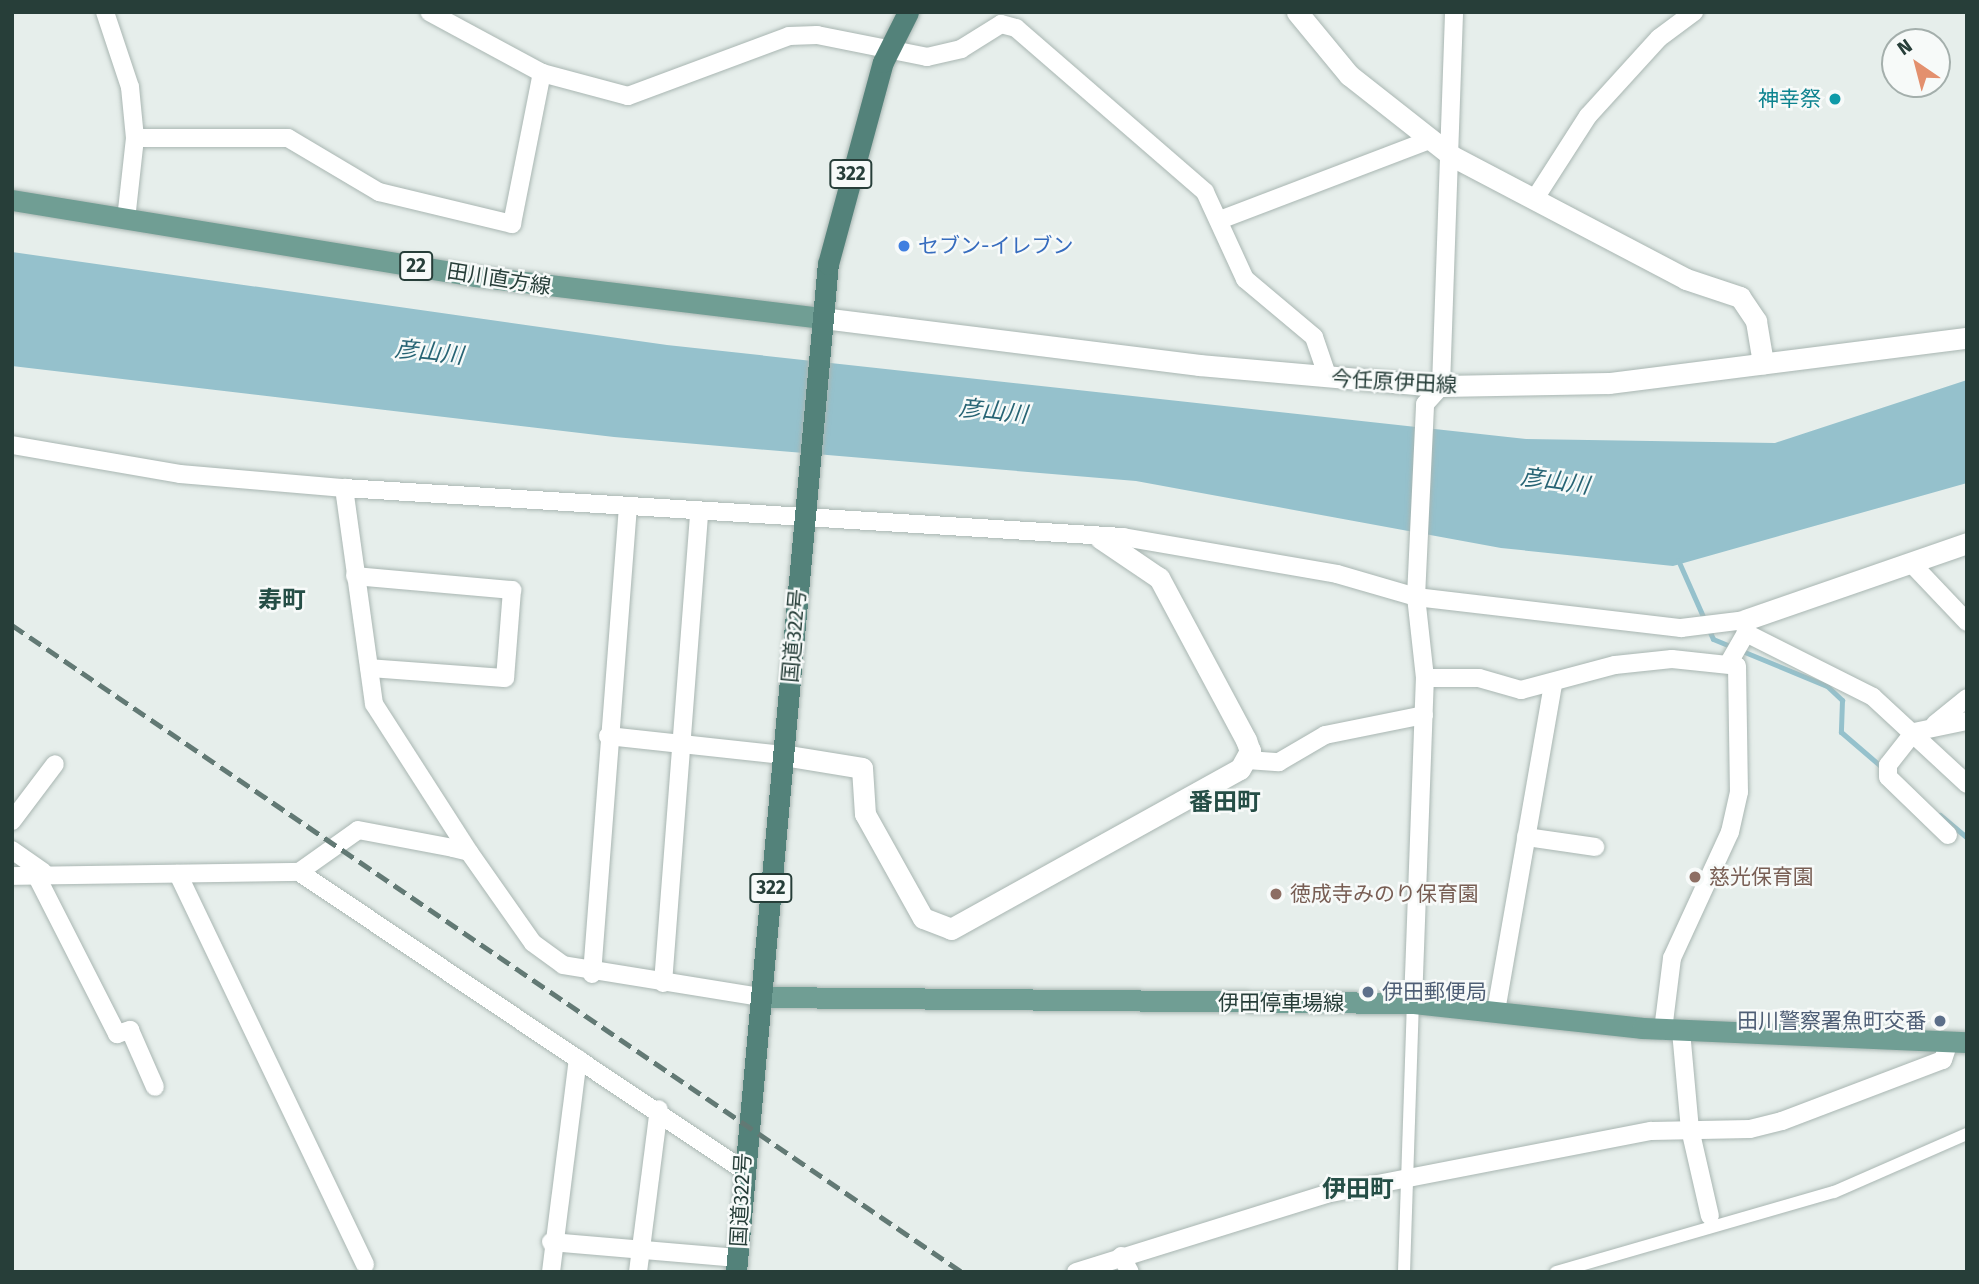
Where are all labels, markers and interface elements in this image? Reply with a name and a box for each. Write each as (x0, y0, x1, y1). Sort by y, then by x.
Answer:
north arrow (1881, 28, 1951, 98)
text: N (1893, 34, 1917, 60)
place label: 神幸祭 (1758, 86, 1821, 112)
marker: 神幸祭 (1827, 91, 1843, 107)
road number: 322 (828, 158, 874, 190)
place label: セブン-イレブン (918, 233, 1073, 259)
marker: セブン-イレブン (896, 238, 912, 254)
road number: 22 (398, 250, 434, 282)
street label: 田川直方線 (445, 258, 553, 300)
water label: 彦山川 (393, 335, 465, 369)
street label: 今任原伊田線 (1330, 366, 1458, 398)
water label: 彦山川 (957, 394, 1029, 428)
water label: 彦山川 (1519, 463, 1591, 499)
district label: 寿町 (258, 587, 306, 615)
street label: 国道322号 (777, 588, 811, 684)
district label: 番田町 (1189, 789, 1261, 817)
place label: 慈光保育園 (1709, 864, 1814, 890)
marker: 慈光保育園 (1687, 869, 1703, 885)
road number: 322 (748, 873, 794, 904)
place label: 徳成寺みのり保育園 (1290, 881, 1479, 907)
marker: 徳成寺みのり保育園 (1268, 886, 1284, 902)
place label: 伊田郵便局 (1382, 979, 1487, 1005)
marker: 伊田郵便局 (1360, 984, 1376, 1000)
street label: 伊田停車場線 (1218, 990, 1344, 1016)
place label: 田川警察署魚町交番 (1737, 1008, 1926, 1034)
marker: 田川警察署魚町交番 (1932, 1013, 1948, 1029)
street label: 国道322号 (726, 1152, 756, 1248)
district label: 伊田町 (1322, 1176, 1394, 1204)

